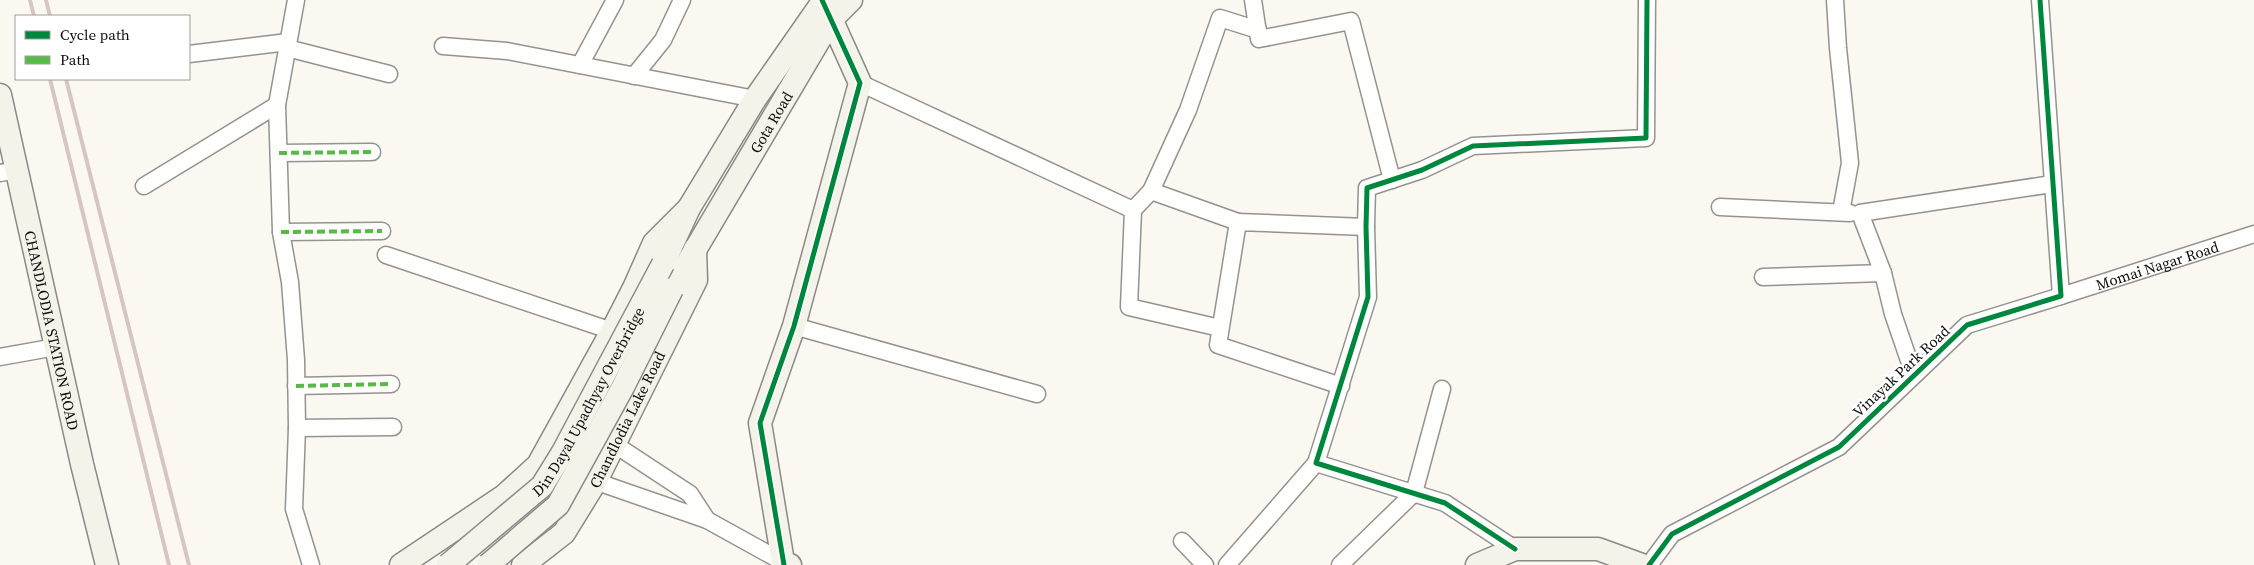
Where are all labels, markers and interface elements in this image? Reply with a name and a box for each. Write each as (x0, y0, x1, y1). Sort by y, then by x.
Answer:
legend (15, 15, 190, 80)
text: Cycle path (60, 24, 130, 45)
text: Path (60, 49, 90, 70)
street label: Gota Road (744, 87, 797, 157)
street label: CHANDLODIA STATION ROAD (20, 228, 85, 432)
street label: Momai Nagar Road (2093, 235, 2222, 295)
street label: Din Dayal Upadhyay Overbridge (527, 303, 649, 501)
street label: Vinayak Park Road (1848, 320, 1955, 422)
street label: Chandlodia Lake Road (584, 347, 670, 492)

